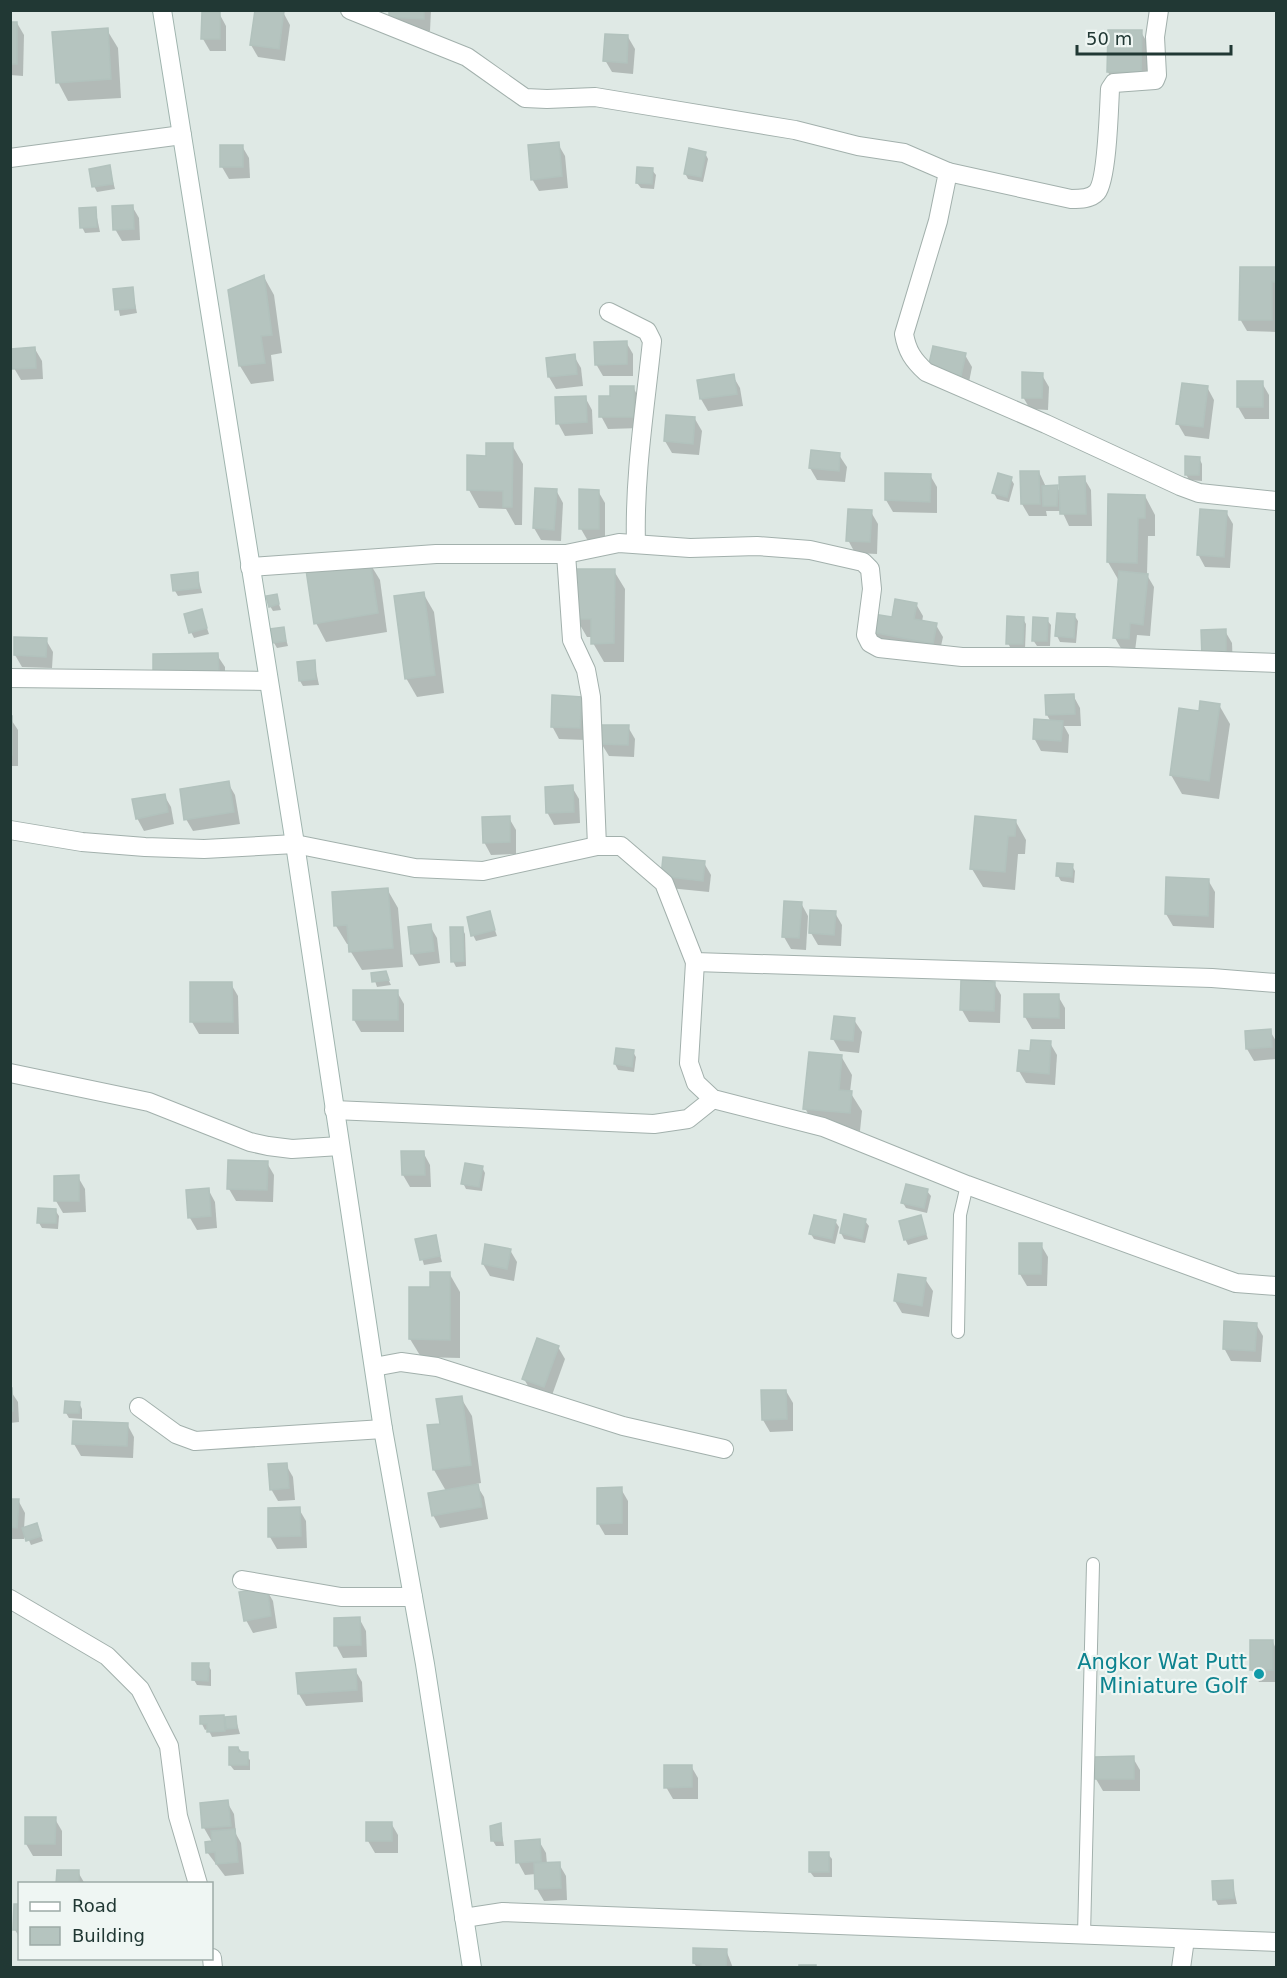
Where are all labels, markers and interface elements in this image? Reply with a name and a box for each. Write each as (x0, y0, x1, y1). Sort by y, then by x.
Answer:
scale bar (1077, 18, 1232, 56)
text: 50 m (1086, 28, 1132, 49)
place label: Angkor Wat Putt Miniature Golf (1077, 1650, 1248, 1698)
marker: Angkor Wat Putt Miniature Golf (1252, 1667, 1266, 1681)
legend (18, 1882, 213, 1960)
text: Road (72, 1895, 117, 1916)
text: Building (72, 1925, 145, 1946)

